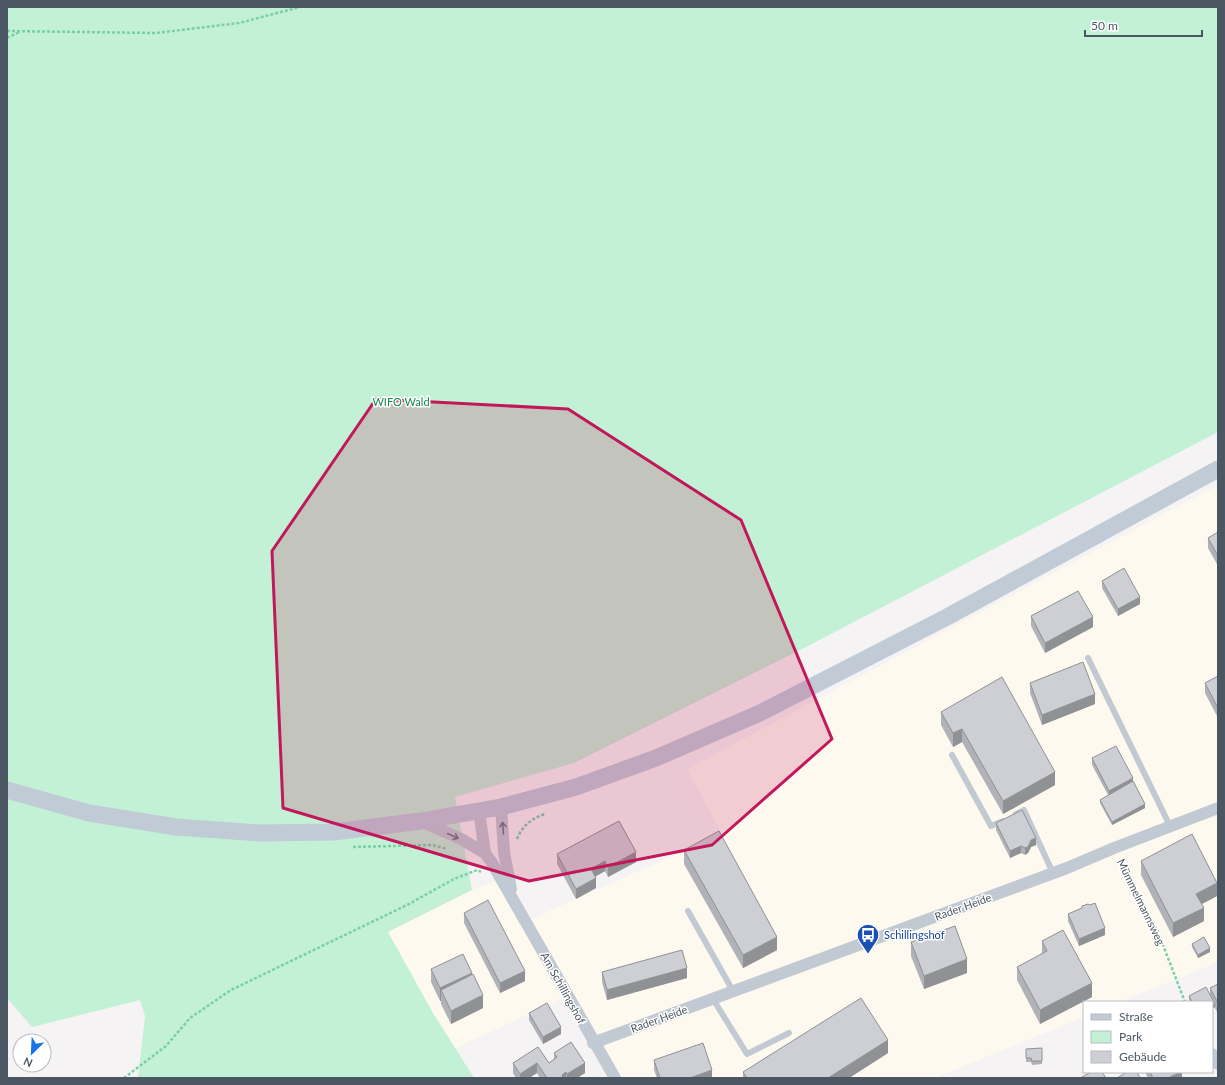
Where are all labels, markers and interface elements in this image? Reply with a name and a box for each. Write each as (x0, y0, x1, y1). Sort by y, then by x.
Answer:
scale bar (1085, 12, 1202, 38)
text: 50 m (1091, 18, 1118, 33)
park label: WIFO Wald (372, 395, 430, 408)
one-way arrow (499, 822, 506, 835)
one-way arrow (447, 832, 459, 840)
street label: Mümmelmannsweg (1115, 857, 1168, 947)
street label: Rader Heide (933, 890, 993, 923)
bus stop icon: Schillingshof (855, 922, 881, 955)
place label: Schillingshof (884, 928, 945, 941)
street label: Am Schillingshof (538, 950, 589, 1026)
legend (1083, 1001, 1213, 1073)
street label: Rader Heide (629, 1002, 689, 1035)
text: Straße (1119, 1009, 1153, 1024)
text: Park (1119, 1029, 1143, 1044)
north arrow (12, 1033, 52, 1073)
text: Gebäude (1119, 1049, 1166, 1064)
text: N (21, 1055, 34, 1070)

